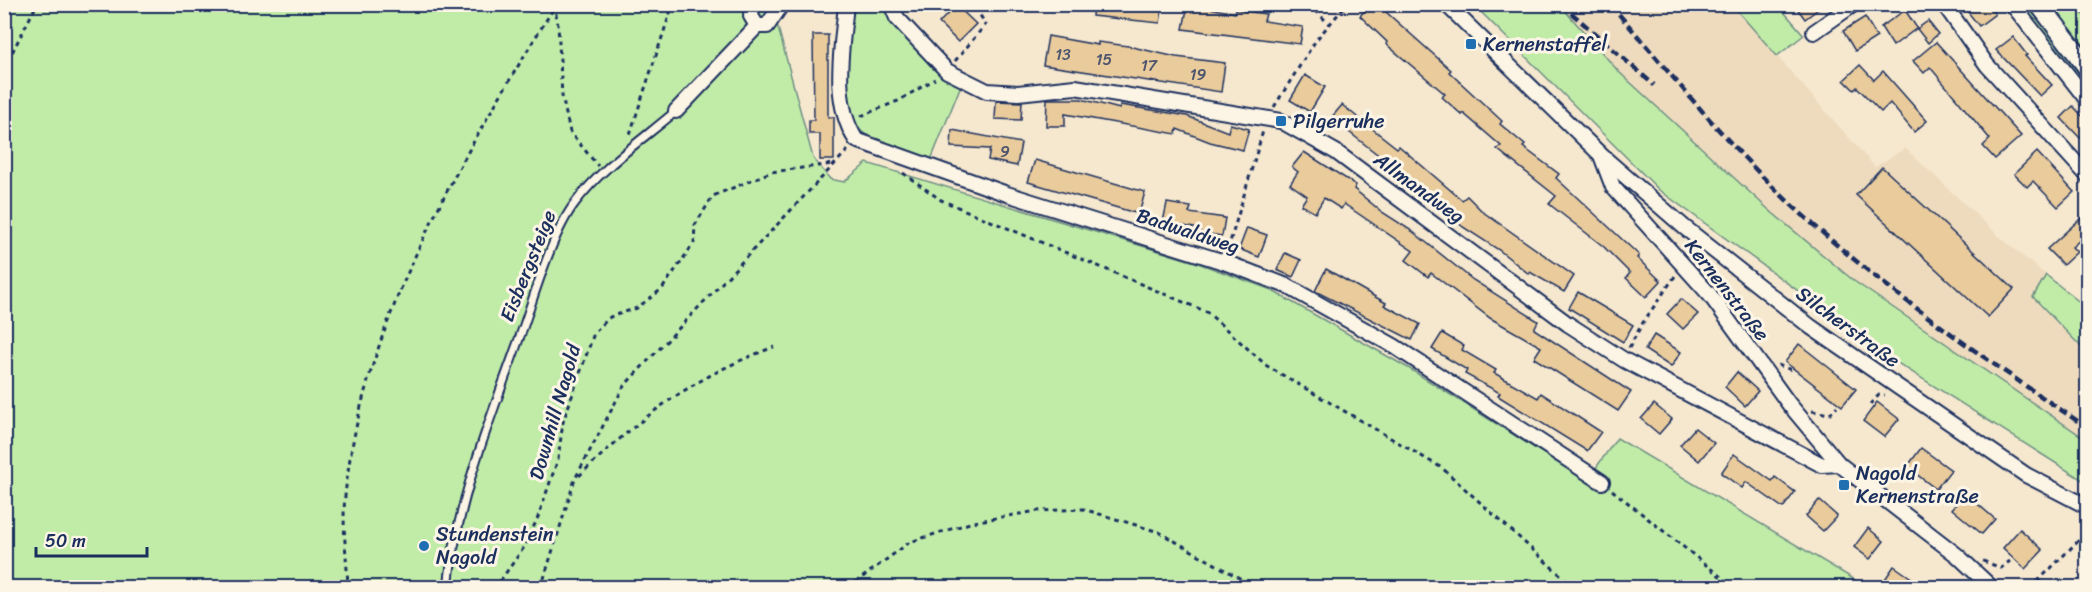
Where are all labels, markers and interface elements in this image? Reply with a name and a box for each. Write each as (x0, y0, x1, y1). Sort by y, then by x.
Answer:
place label: Kernenstaffel (1483, 27, 1608, 62)
marker: Kernenstaffel (1464, 37, 1478, 51)
house number: 13 (1055, 40, 1071, 69)
house number: 15 (1096, 45, 1113, 74)
house number: 17 (1141, 51, 1158, 80)
house number: 19 (1190, 60, 1207, 89)
place label: Pilgerruhe (1293, 104, 1385, 139)
marker: Pilgerruhe (1274, 114, 1288, 128)
house number: 9 (1000, 137, 1010, 166)
street label: Allmandweg (1365, 142, 1472, 233)
street label: Badwaldweg (1132, 198, 1244, 264)
street label: Eisbergsteige (490, 205, 566, 327)
street label: Kernenstraße (1675, 231, 1779, 349)
street label: Silcherstraße (1788, 277, 1908, 377)
street label: Downhill Nagold (519, 339, 591, 484)
place label: Nagold Kernenstraße (1856, 456, 1979, 514)
marker: Nagold Kernenstraße (1837, 478, 1851, 492)
place label: Stundenstein Nagold (436, 517, 554, 575)
scale bar (36, 520, 147, 558)
text: 50 m (45, 525, 86, 557)
marker: Stundenstein Nagold (417, 539, 431, 553)

